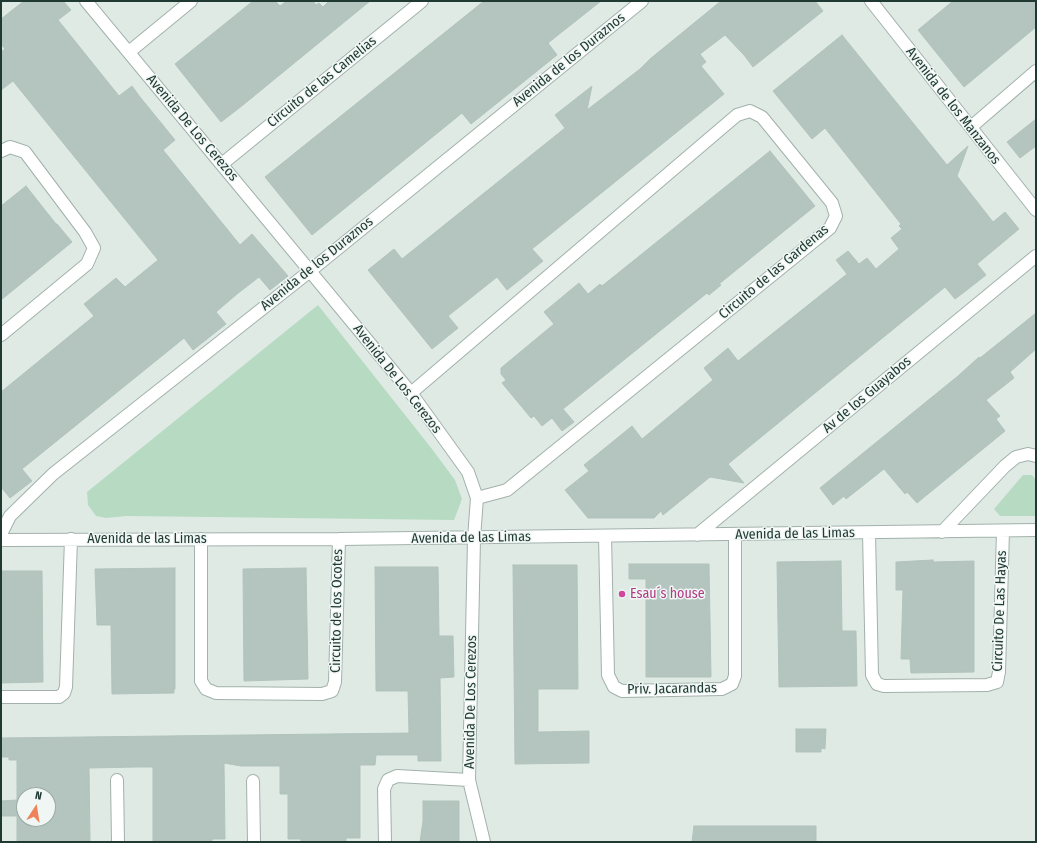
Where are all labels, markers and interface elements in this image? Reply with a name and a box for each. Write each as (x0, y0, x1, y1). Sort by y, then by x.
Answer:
street label: Avenida de los Duraznos (509, 9, 629, 111)
street label: Circuito de las Camelias (264, 33, 380, 131)
street label: Avenida de los Manzanos (902, 44, 1004, 168)
street label: Avenida De Los Cerezos (143, 71, 241, 185)
street label: Avenida de los Duraznos (257, 213, 377, 315)
street label: Circuito de las Gardenas (716, 221, 832, 323)
street label: Avenida De Los Cerezos (349, 321, 445, 437)
street label: Av de los Guayabos (819, 353, 915, 437)
street label: Avenida de las Limas (735, 525, 855, 543)
street label: Avenida de las Limas (411, 529, 531, 547)
street label: Avenida de las Limas (87, 531, 207, 547)
street label: Circuito de los Ocotes (328, 549, 346, 673)
street label: Circuito De Las Hayas (989, 550, 1011, 672)
place label: Esau´s house (630, 586, 705, 602)
marker: Esau´s house (617, 589, 627, 599)
street label: Avenida De Los Cerezos (461, 635, 481, 769)
street label: Priv. Jacarandas (627, 680, 717, 698)
north arrow (16, 787, 56, 827)
text: N (34, 789, 43, 803)

